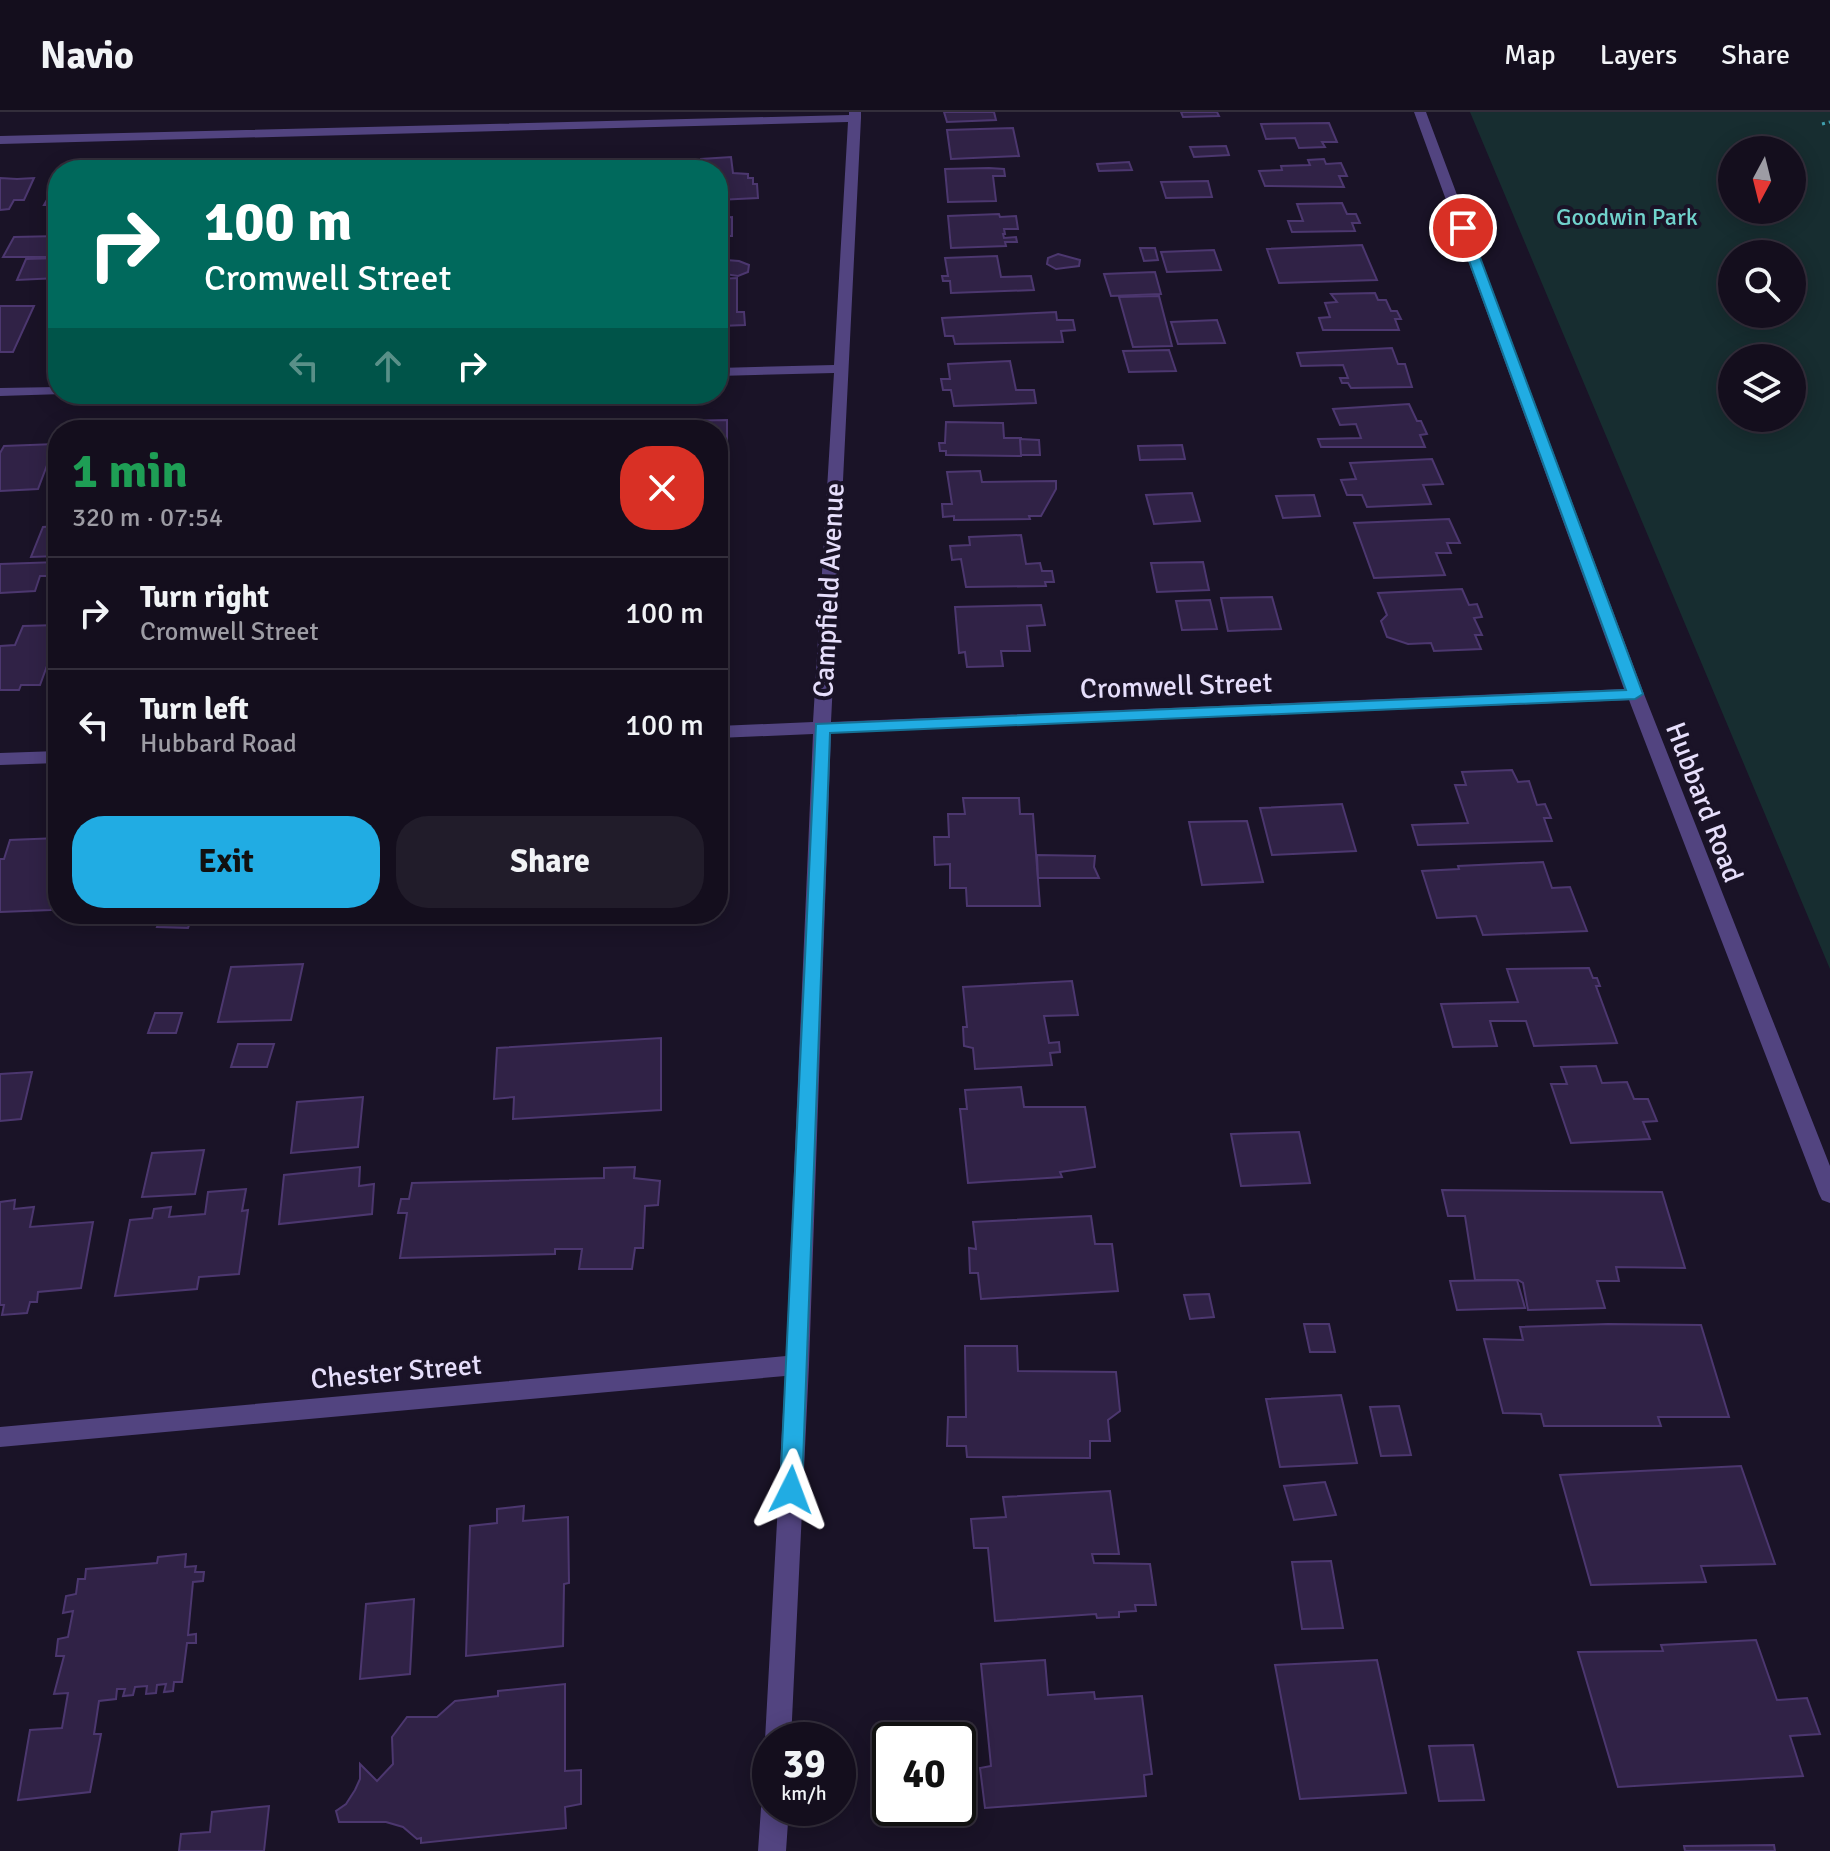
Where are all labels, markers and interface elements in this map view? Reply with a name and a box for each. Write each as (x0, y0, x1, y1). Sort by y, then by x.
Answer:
text: Navio (40, 32, 134, 79)
text: Map (1504, 38, 1556, 72)
text: Layers (1600, 38, 1677, 72)
text: Share (1721, 38, 1790, 72)
north arrow (1718, 136, 1806, 224)
map controls (1718, 136, 1806, 432)
text: 100 m (204, 187, 352, 256)
icon: right (72, 192, 176, 296)
pin (1429, 194, 1497, 262)
park label: Goodwin Park (1556, 202, 1698, 232)
icon: arrive (1441, 206, 1485, 250)
button: search (1718, 240, 1806, 328)
text: Cromwell Street (204, 256, 451, 301)
icon: left (282, 344, 326, 388)
icon: ahead (366, 344, 410, 388)
icon: right (450, 344, 494, 388)
button: layers (1718, 344, 1806, 432)
text: 1 min (72, 442, 188, 501)
button: close (620, 446, 704, 530)
street label: Campfield Avenue (806, 482, 852, 698)
text: 320 m · 07:54 (72, 502, 223, 534)
text: Turn right (140, 579, 269, 616)
icon: right (72, 591, 116, 635)
text: 100 m (625, 595, 704, 632)
text: Cromwell Street (140, 616, 319, 648)
street label: Cromwell Street (1079, 666, 1273, 706)
text: Turn left (140, 691, 249, 728)
icon: left (72, 703, 116, 747)
text: 100 m (625, 707, 704, 744)
street label: Hubbard Road (1658, 717, 1750, 887)
text: Hubbard Road (140, 728, 297, 760)
button: Exit (72, 816, 380, 908)
button: Share (396, 816, 704, 908)
street label: Chester Street (309, 1348, 483, 1396)
position arrow (749, 1448, 833, 1532)
speed limit sign: 40 (872, 1722, 976, 1826)
text: 39 (782, 1739, 826, 1789)
text: km/h (781, 1781, 827, 1806)

